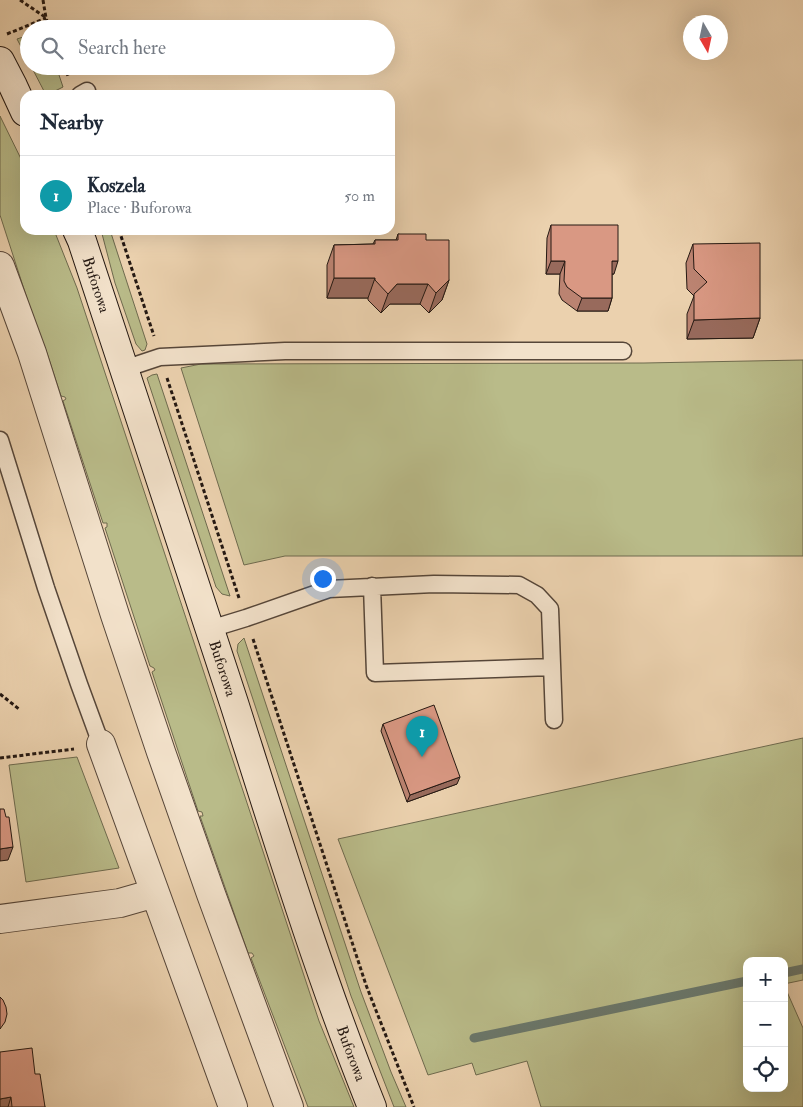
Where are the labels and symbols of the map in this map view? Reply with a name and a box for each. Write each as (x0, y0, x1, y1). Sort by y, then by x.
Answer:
north arrow (683, 15, 728, 60)
street label: Buforowa (78, 254, 114, 316)
your location (310, 566, 336, 592)
street label: Buforowa (204, 638, 240, 700)
pin: 1 (406, 716, 438, 757)
street label: Buforowa (332, 1023, 370, 1085)

